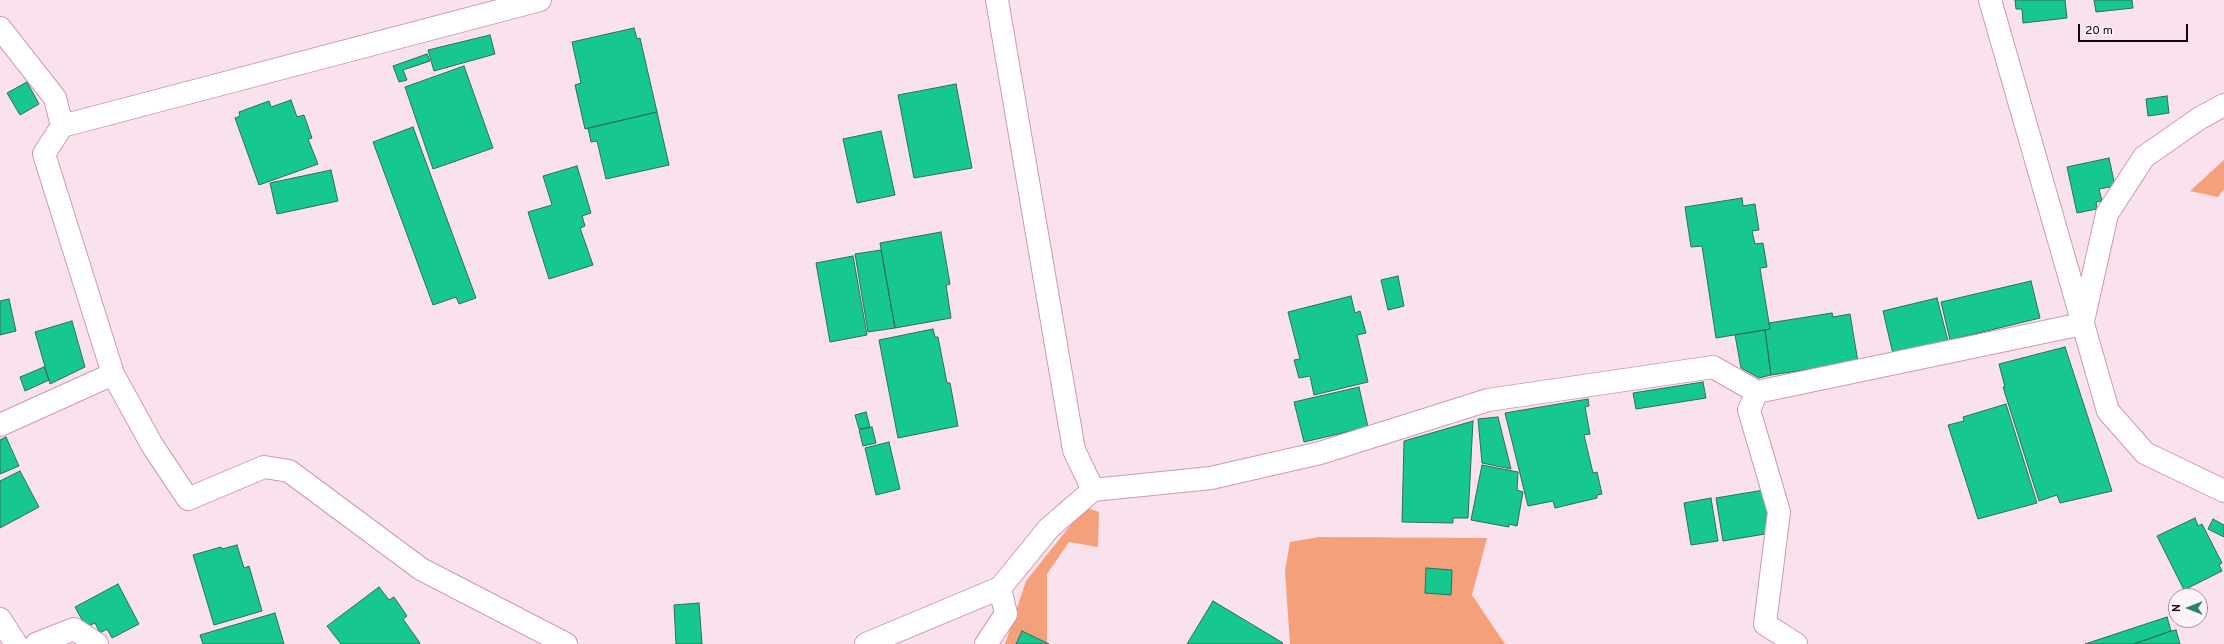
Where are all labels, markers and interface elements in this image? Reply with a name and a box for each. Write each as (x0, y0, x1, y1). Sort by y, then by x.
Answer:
scale bar (2080, 16, 2190, 42)
text: 20 m (2085, 23, 2113, 39)
north arrow (2168, 588, 2208, 628)
text: N (2170, 604, 2184, 612)

